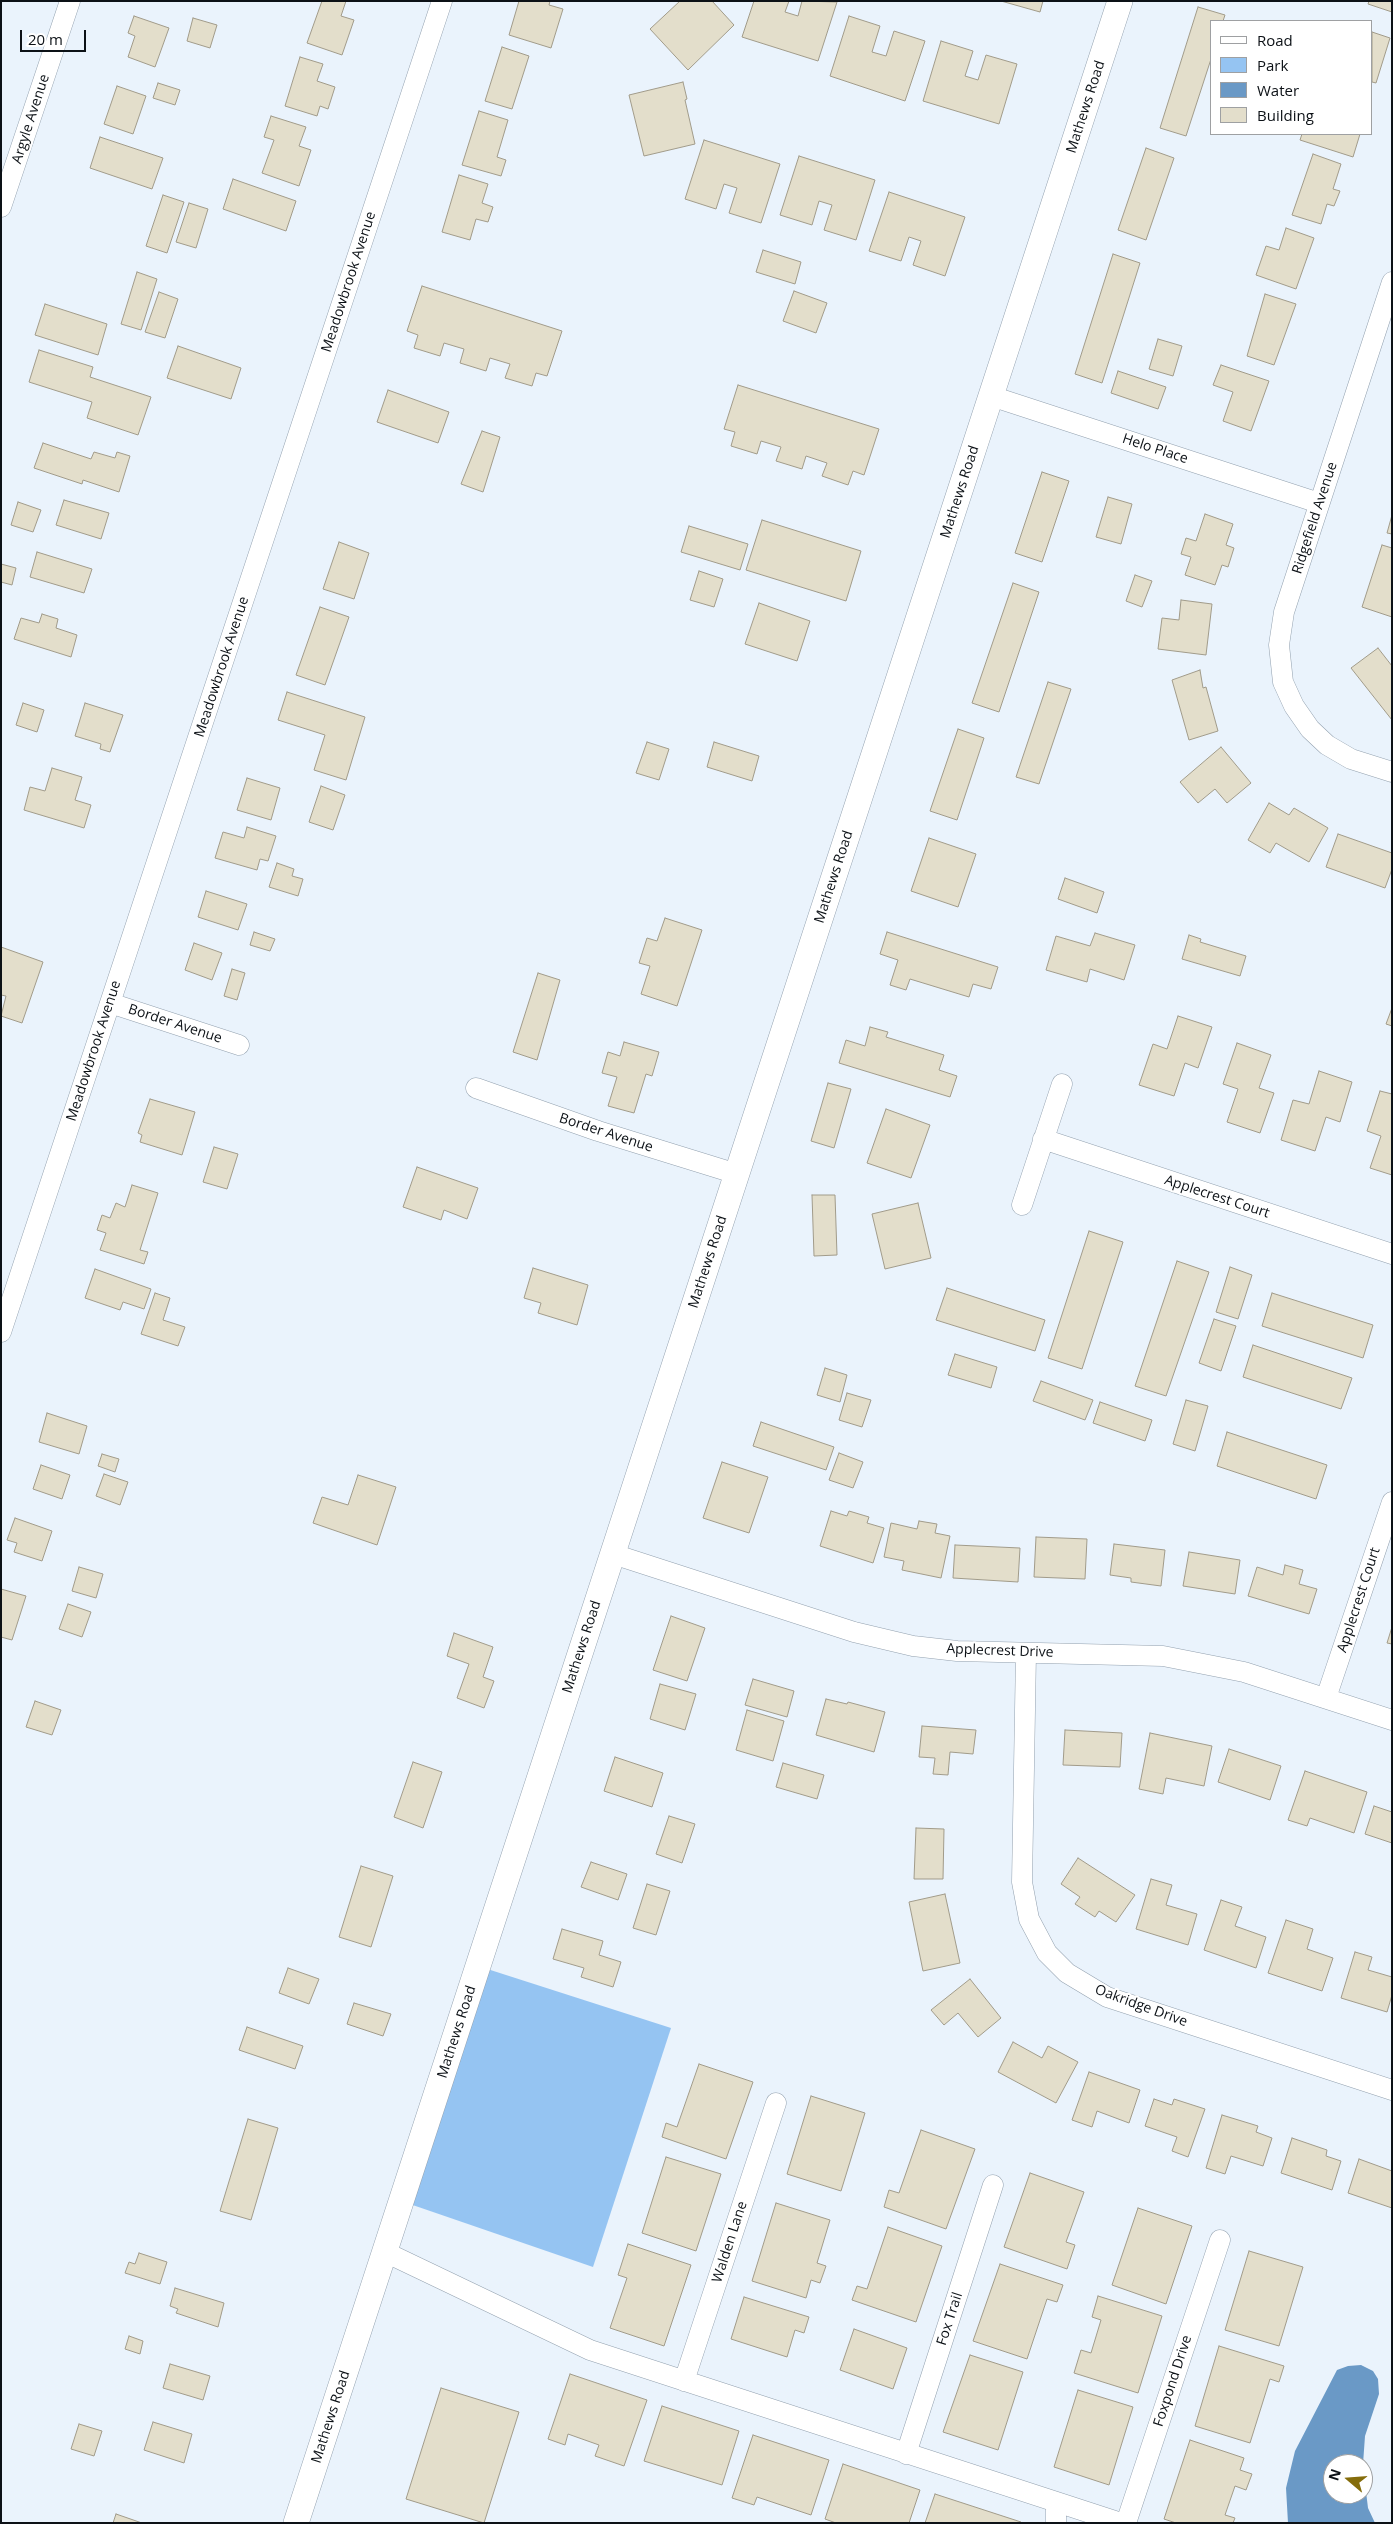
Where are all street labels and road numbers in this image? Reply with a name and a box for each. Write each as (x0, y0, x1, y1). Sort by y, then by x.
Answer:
street label: Mathews Road (1063, 59, 1109, 155)
street label: Argyle Avenue (9, 72, 53, 166)
street label: Meadowbrook Avenue (318, 210, 380, 354)
street label: Helo Place (1120, 430, 1190, 468)
street label: Mathews Road (937, 444, 983, 540)
street label: Ridgefield Avenue (1289, 460, 1341, 576)
street label: Meadowbrook Avenue (191, 595, 253, 739)
street label: Mathews Road (811, 829, 857, 925)
street label: Meadowbrook Avenue (63, 979, 125, 1123)
street label: Border Avenue (126, 1001, 224, 1047)
street label: Border Avenue (557, 1110, 655, 1156)
street label: Applecrest Court (1162, 1172, 1272, 1222)
street label: Mathews Road (685, 1214, 731, 1310)
street label: Applecrest Court (1334, 1545, 1384, 1655)
street label: Mathews Road (559, 1599, 605, 1695)
street label: Applecrest Drive (946, 1641, 1054, 1661)
street label: Oakridge Drive (1092, 1981, 1190, 2031)
street label: Mathews Road (434, 1984, 480, 2080)
street label: Walden Lane (709, 2199, 751, 2285)
street label: Fox Trail (934, 2290, 966, 2348)
street label: Foxpond Drive (1150, 2333, 1196, 2429)
street label: Mathews Road (308, 2369, 354, 2465)

